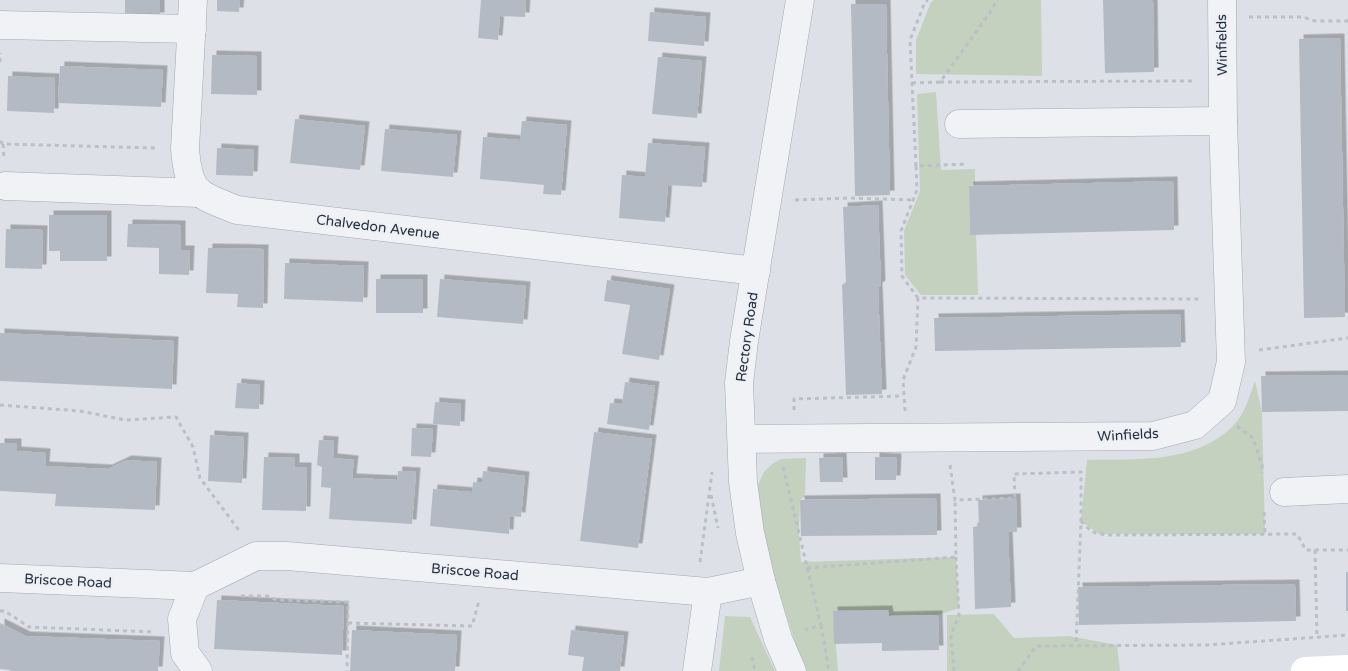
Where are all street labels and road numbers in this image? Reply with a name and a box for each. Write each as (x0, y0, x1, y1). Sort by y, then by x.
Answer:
street label: Winfields (1213, 14, 1231, 76)
street label: Chalvedon Avenue (315, 211, 441, 243)
street label: Rectory Road (732, 291, 762, 383)
street label: Winfields (1097, 425, 1160, 445)
street label: Briscoe Road (431, 560, 519, 584)
street label: Briscoe Road (24, 570, 112, 592)

